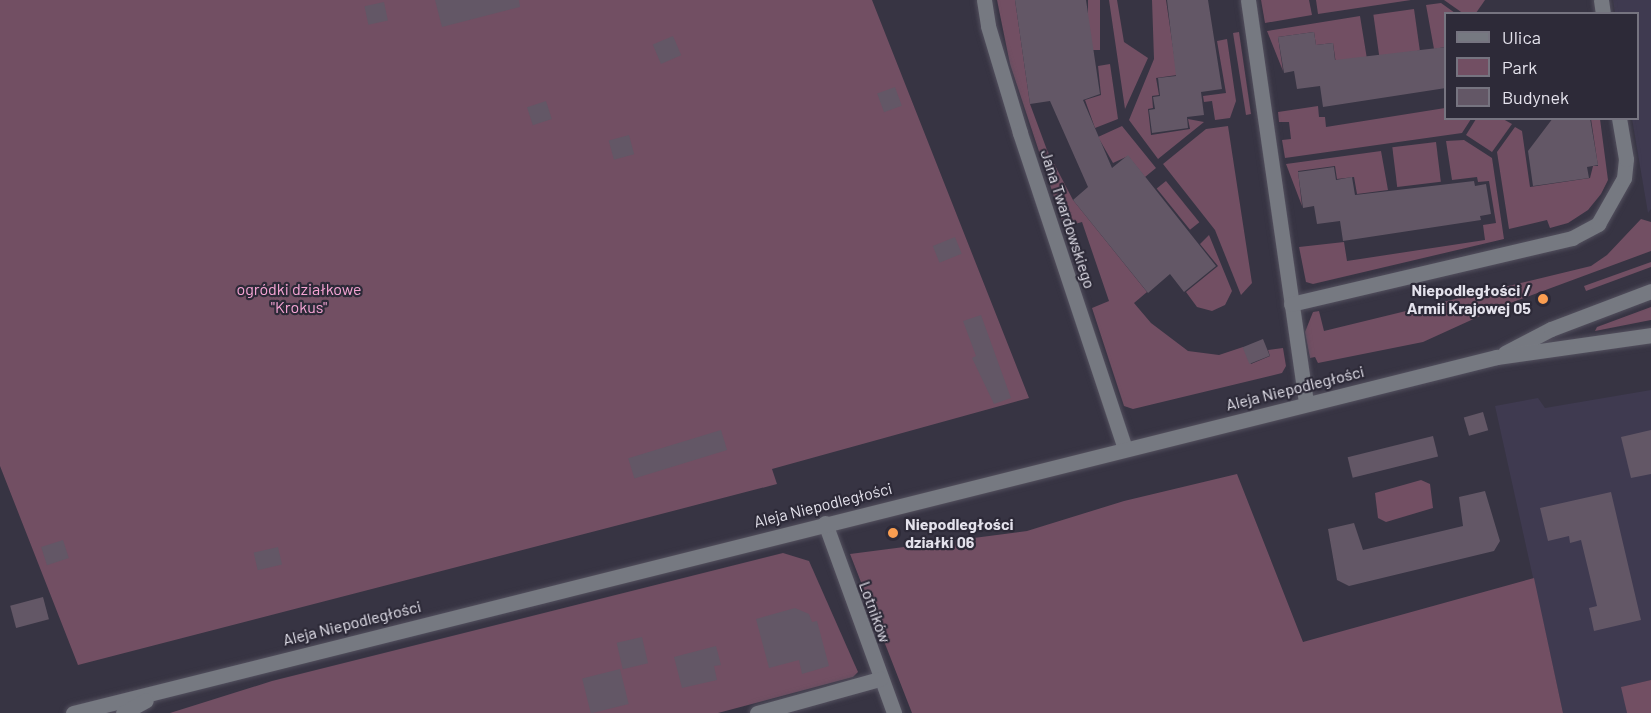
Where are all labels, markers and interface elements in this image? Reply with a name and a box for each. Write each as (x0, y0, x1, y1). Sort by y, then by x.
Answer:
legend (1444, 12, 1639, 120)
text: Ulica (1502, 26, 1541, 48)
text: Park (1502, 56, 1537, 78)
text: Budynek (1502, 86, 1569, 108)
street label: Jana Twardowskiego (1036, 147, 1100, 291)
park label: ogródki działkowe "Krokus" (236, 279, 362, 317)
place label: Niepodległości / Armii Krajowej 05 (1407, 280, 1531, 318)
marker: Niepodległości / Armii Krajowej 05 (1536, 292, 1550, 306)
street label: Aleja Niepodległości (1224, 362, 1366, 414)
street label: Aleja Niepodległości (752, 479, 894, 531)
place label: Niepodległości działki 06 (905, 514, 1014, 552)
marker: Niepodległości działki 06 (886, 526, 900, 540)
street label: Lotników (855, 579, 895, 645)
street label: Aleja Niepodległości (281, 597, 423, 649)

